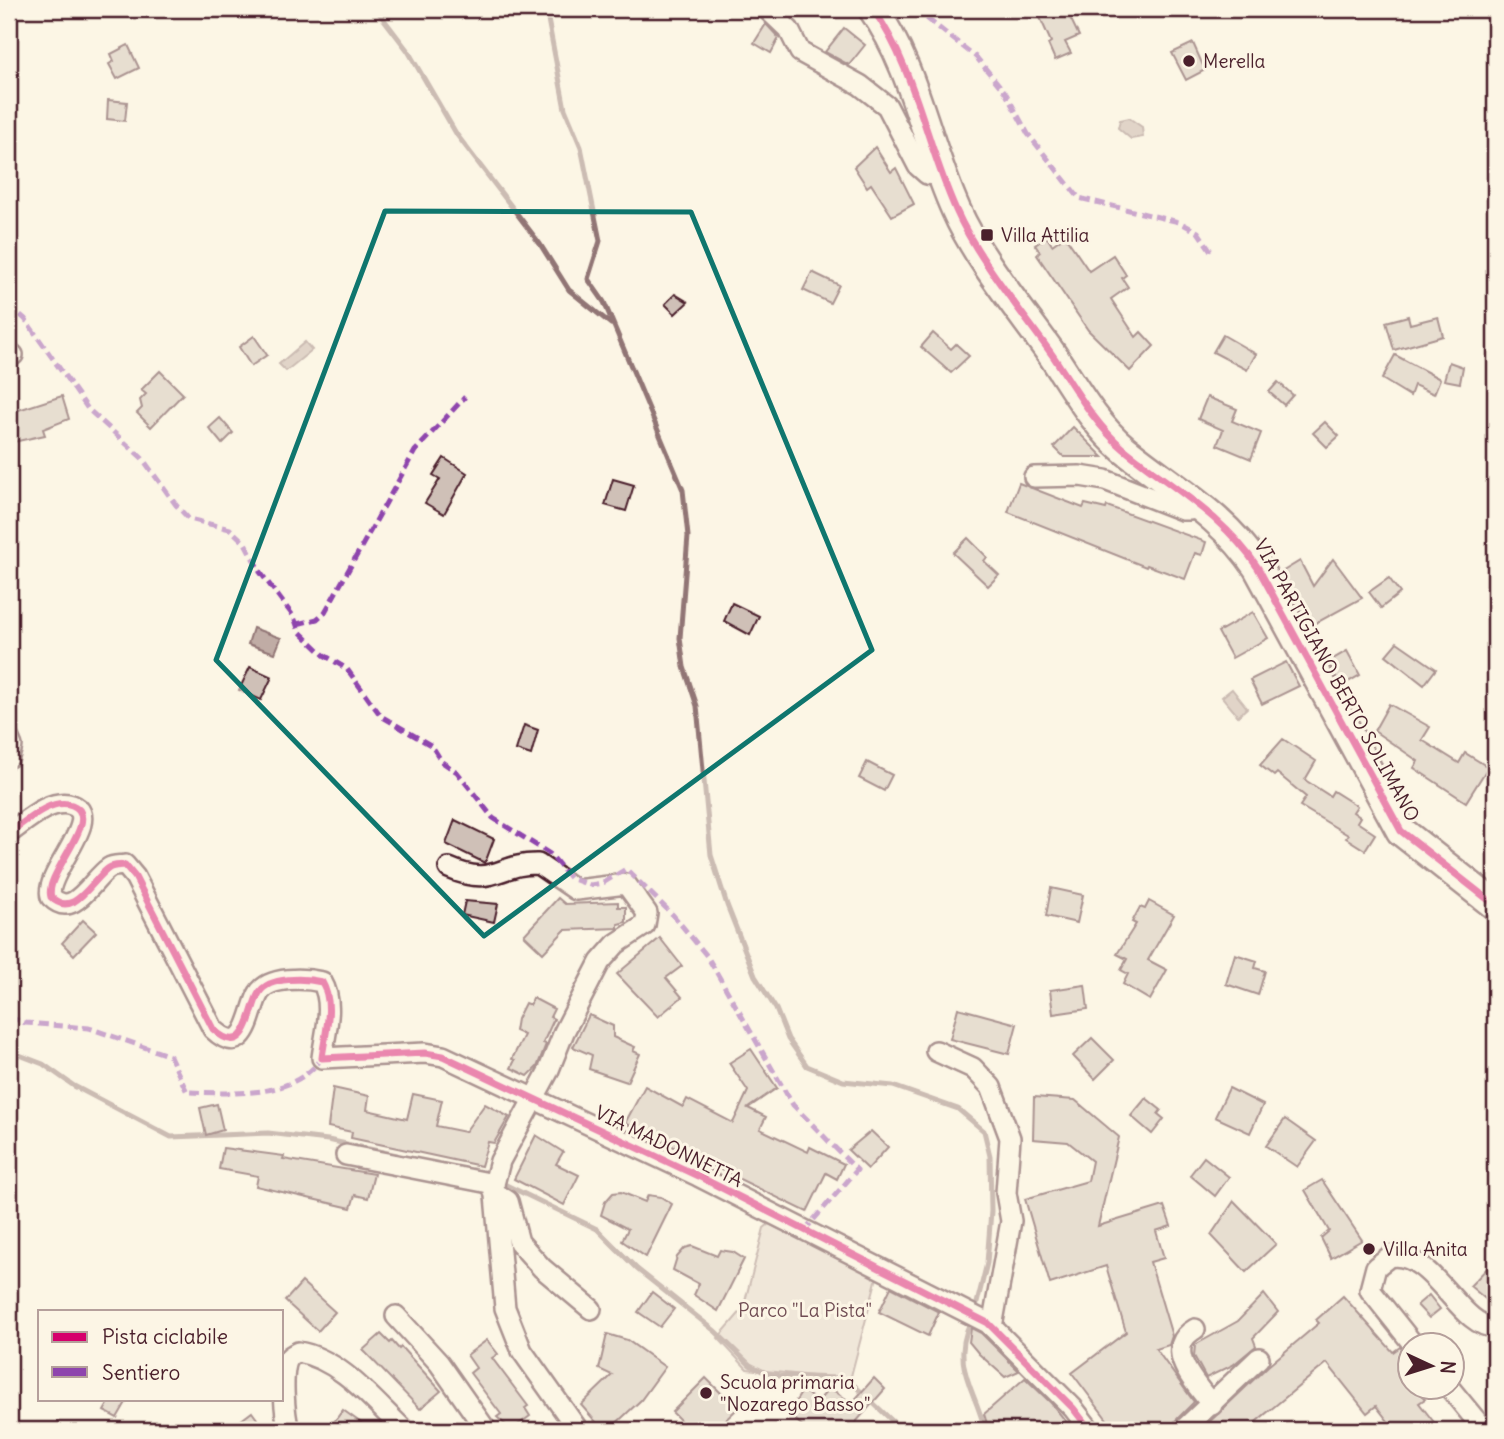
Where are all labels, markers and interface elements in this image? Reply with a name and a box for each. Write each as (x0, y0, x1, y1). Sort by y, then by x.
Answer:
place label: Merella (1203, 49, 1265, 73)
marker: Merella (1181, 53, 1197, 69)
place label: Villa Attilia (1001, 223, 1090, 247)
marker: Villa Attilia (979, 227, 995, 243)
street label: VIA PARTIGIANO BERTO SOLIMANO (1249, 535, 1425, 825)
street label: VIA MADONNETTA (591, 1100, 747, 1192)
place label: Villa Anita (1383, 1237, 1468, 1261)
marker: Villa Anita (1361, 1241, 1377, 1257)
park label: Parco "La Pista" (738, 1298, 872, 1322)
legend (38, 1310, 284, 1400)
text: Pista ciclabile (102, 1323, 228, 1350)
north arrow (1396, 1330, 1466, 1400)
text: Sentiero (102, 1359, 180, 1386)
text: N (1436, 1360, 1460, 1375)
place label: Scuola primaria "Nozarego Basso" (720, 1370, 870, 1416)
marker: Scuola primaria "Nozarego Basso" (698, 1385, 714, 1401)

